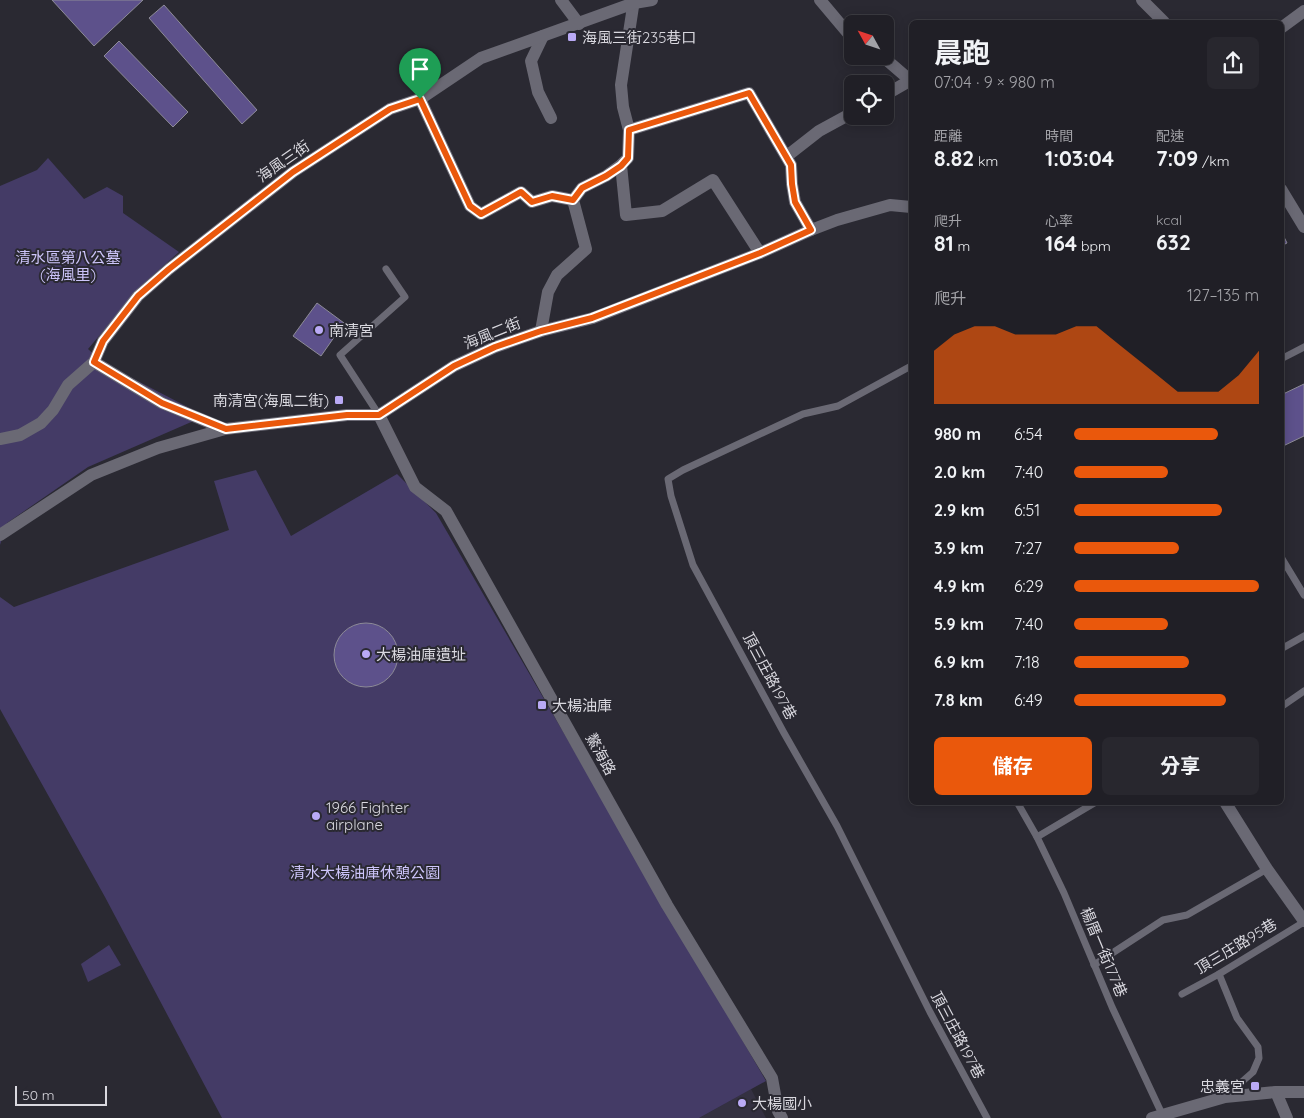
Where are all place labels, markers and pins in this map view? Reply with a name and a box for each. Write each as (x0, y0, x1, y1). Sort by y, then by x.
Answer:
place label: 海風三街235巷口 (582, 28, 696, 47)
marker: 海風三街235巷口 (566, 31, 578, 43)
pin (399, 48, 441, 99)
place label: 南清宮 (329, 321, 374, 340)
marker: 南清宮 (313, 324, 325, 336)
place label: 南清宮(海風二街) (213, 391, 329, 410)
marker: 南清宮(海風二街) (333, 394, 345, 406)
place label: 大楊油庫遺址 (376, 645, 466, 664)
marker: 大楊油庫遺址 (360, 648, 372, 660)
place label: 大楊油庫 (552, 696, 612, 715)
marker: 大楊油庫 (536, 699, 548, 711)
place label: 1966 Fighter airplane (326, 798, 409, 834)
marker: 1966 Fighter airplane (310, 810, 322, 822)
place label: 忠義宮 (1200, 1077, 1245, 1096)
marker: 忠義宮 (1249, 1080, 1261, 1092)
place label: 大楊國小 (752, 1094, 812, 1113)
marker: 大楊國小 (736, 1097, 748, 1109)

